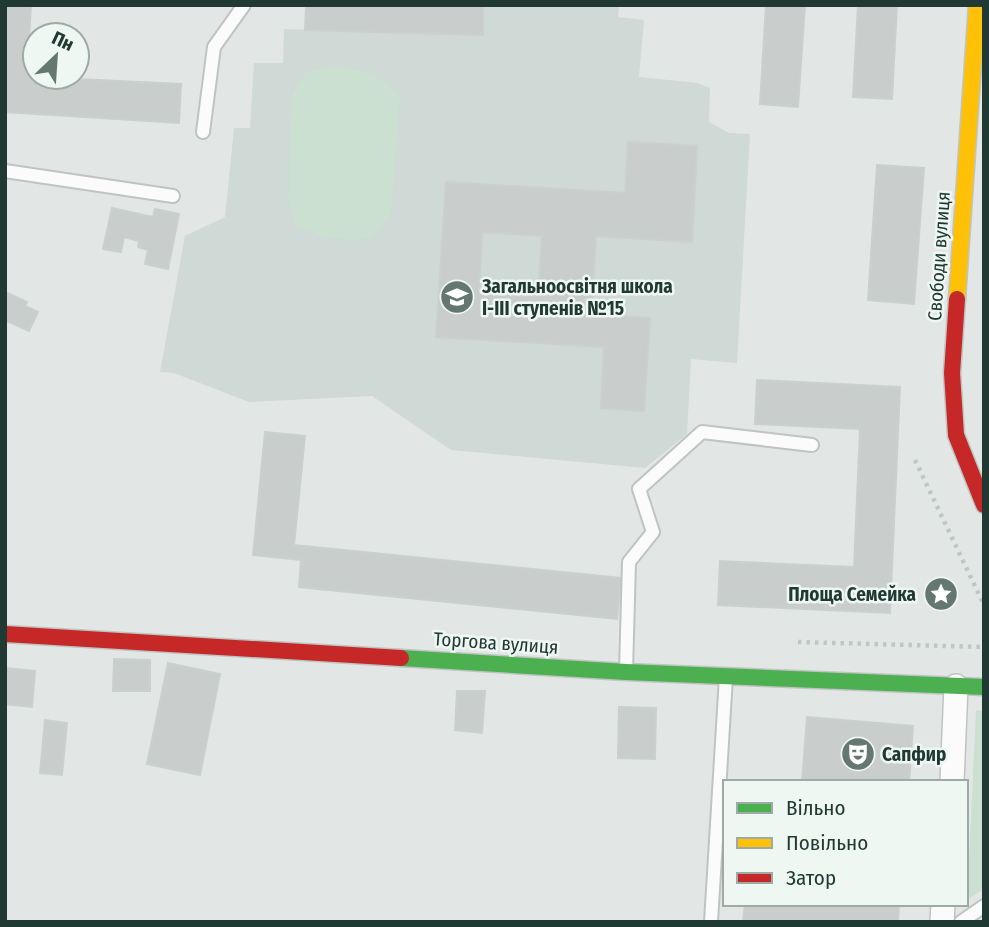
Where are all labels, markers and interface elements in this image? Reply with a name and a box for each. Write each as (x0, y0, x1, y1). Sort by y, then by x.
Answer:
north arrow (21, 21, 91, 91)
text: Пн (48, 26, 78, 56)
street label: Свободи вулиця (923, 190, 955, 322)
place label: Загальноосвітня школа І-ІІІ ступенів №15 (481, 275, 673, 320)
school or university icon: Загальноосвітня школа І-ІІІ ступенів №15 (438, 278, 476, 316)
place icon: Площа Семейка (922, 575, 960, 613)
place label: Площа Семейка (788, 583, 916, 606)
street label: Торгова вулиця (433, 627, 559, 659)
theatre icon: Сапфир (839, 735, 877, 773)
place label: Сапфир (882, 743, 946, 766)
legend (723, 780, 968, 906)
text: Вільно (786, 795, 846, 821)
text: Повільно (786, 830, 868, 856)
text: Затор (786, 865, 836, 891)

